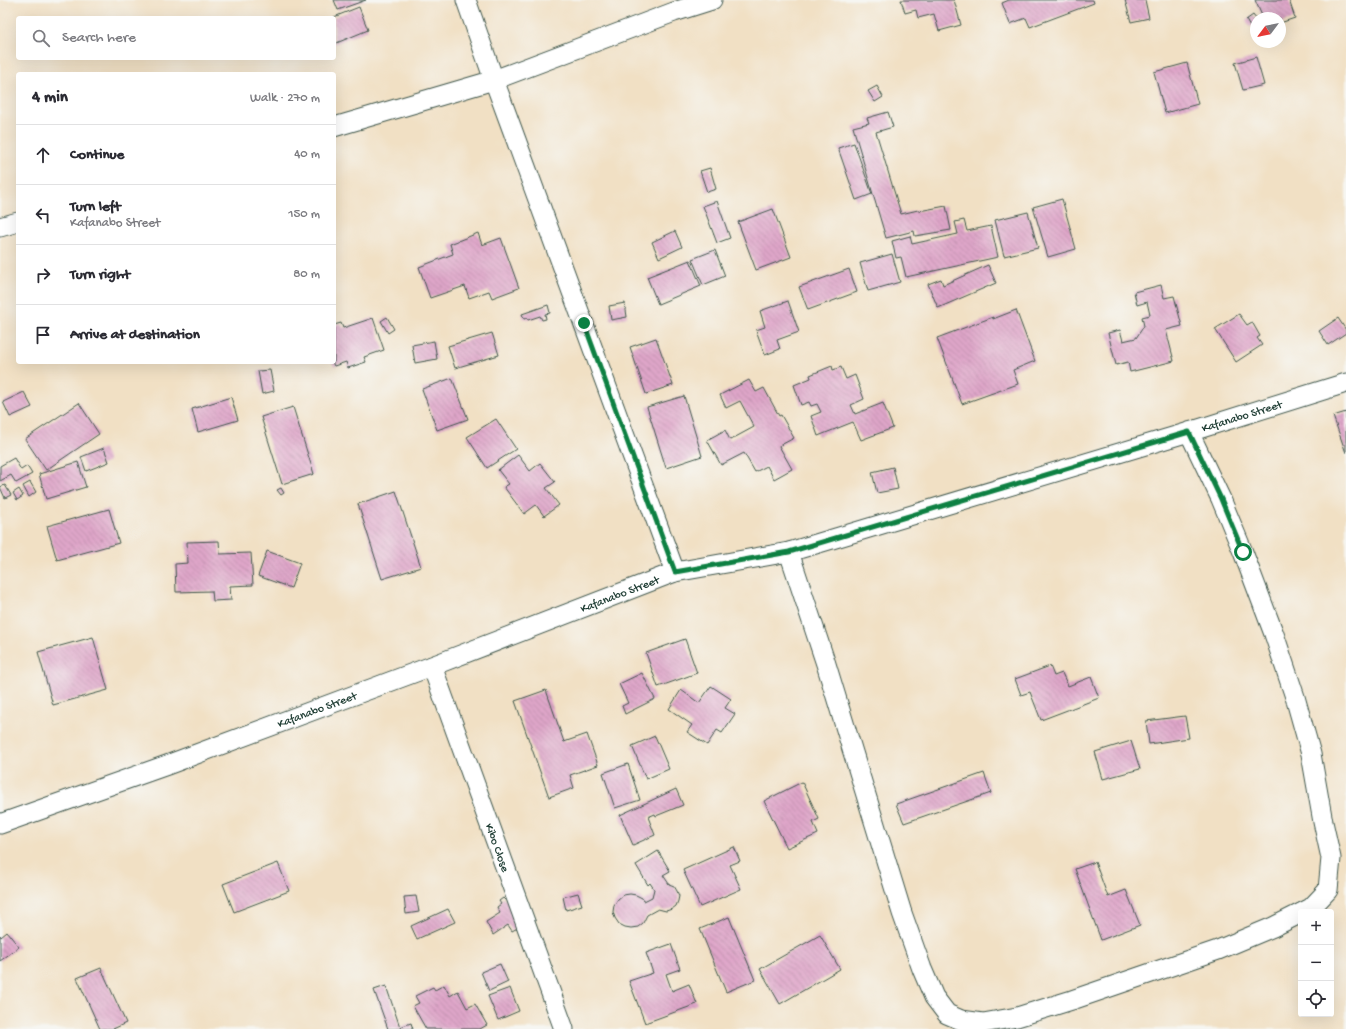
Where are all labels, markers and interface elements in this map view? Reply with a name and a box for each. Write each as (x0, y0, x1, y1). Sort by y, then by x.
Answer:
north arrow (1250, 12, 1286, 48)
search box (16, 16, 336, 60)
icon: search (30, 27, 52, 49)
text: Search here (62, 29, 136, 47)
text: 4 min (32, 88, 68, 108)
text: Walk · 270 m (250, 91, 320, 106)
icon: ahead (32, 144, 54, 166)
text: Continue (70, 146, 124, 164)
text: 40 m (294, 147, 320, 162)
text: Turn left (70, 198, 121, 216)
icon: left (32, 204, 54, 226)
text: 150 m (288, 207, 320, 222)
text: Kafanabo Street (70, 216, 160, 231)
icon: right (32, 264, 54, 286)
text: Turn right (70, 266, 130, 284)
text: 80 m (293, 267, 320, 282)
route end (575, 314, 593, 332)
icon: arrive (32, 324, 54, 346)
text: Arrive at destination (70, 326, 200, 344)
street label: Kafanabo Street (1200, 398, 1285, 437)
route start (1234, 543, 1252, 561)
street label: Kafanabo Street (579, 573, 663, 617)
street label: Kafanabo Street (276, 689, 360, 732)
street label: Kibo Close (481, 822, 512, 875)
map controls (1298, 909, 1334, 1017)
button: + (1298, 909, 1334, 945)
button: − (1298, 945, 1334, 981)
button: locate (1298, 981, 1334, 1017)

